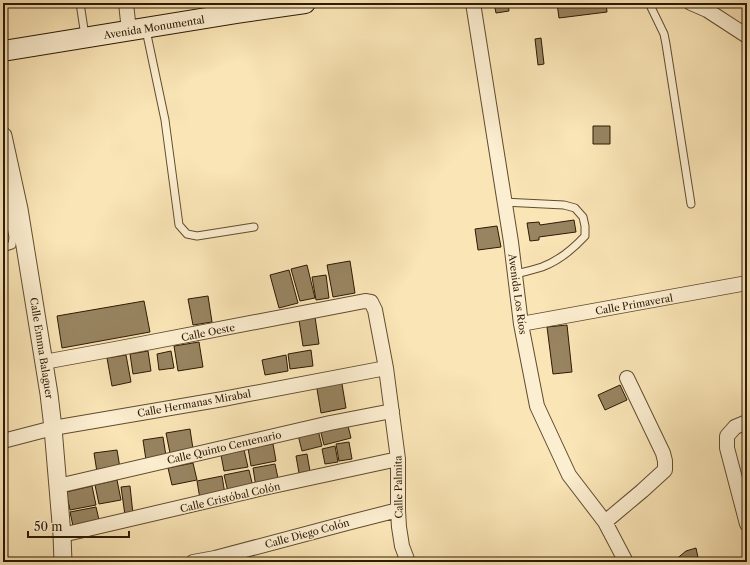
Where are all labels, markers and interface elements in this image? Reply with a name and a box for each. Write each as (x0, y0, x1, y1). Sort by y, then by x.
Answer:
street label: Avenida Monumental (102, 13, 206, 42)
street label: Avenida Los Ríos (505, 252, 530, 335)
street label: Calle Primaveral (594, 291, 674, 318)
street label: Calle Emma Balaguer (27, 297, 56, 400)
street label: Calle Oeste (180, 321, 236, 344)
street label: Calle Hermanas Mirabal (136, 387, 252, 420)
street label: Calle Quinto Centenario (166, 428, 283, 467)
street label: Calle Palmita (391, 455, 406, 519)
street label: Calle Cristóbal Colón (179, 479, 282, 515)
scale bar (28, 513, 129, 539)
street label: Calle Diego Colón (263, 516, 352, 551)
text: 50 m (34, 519, 63, 534)

